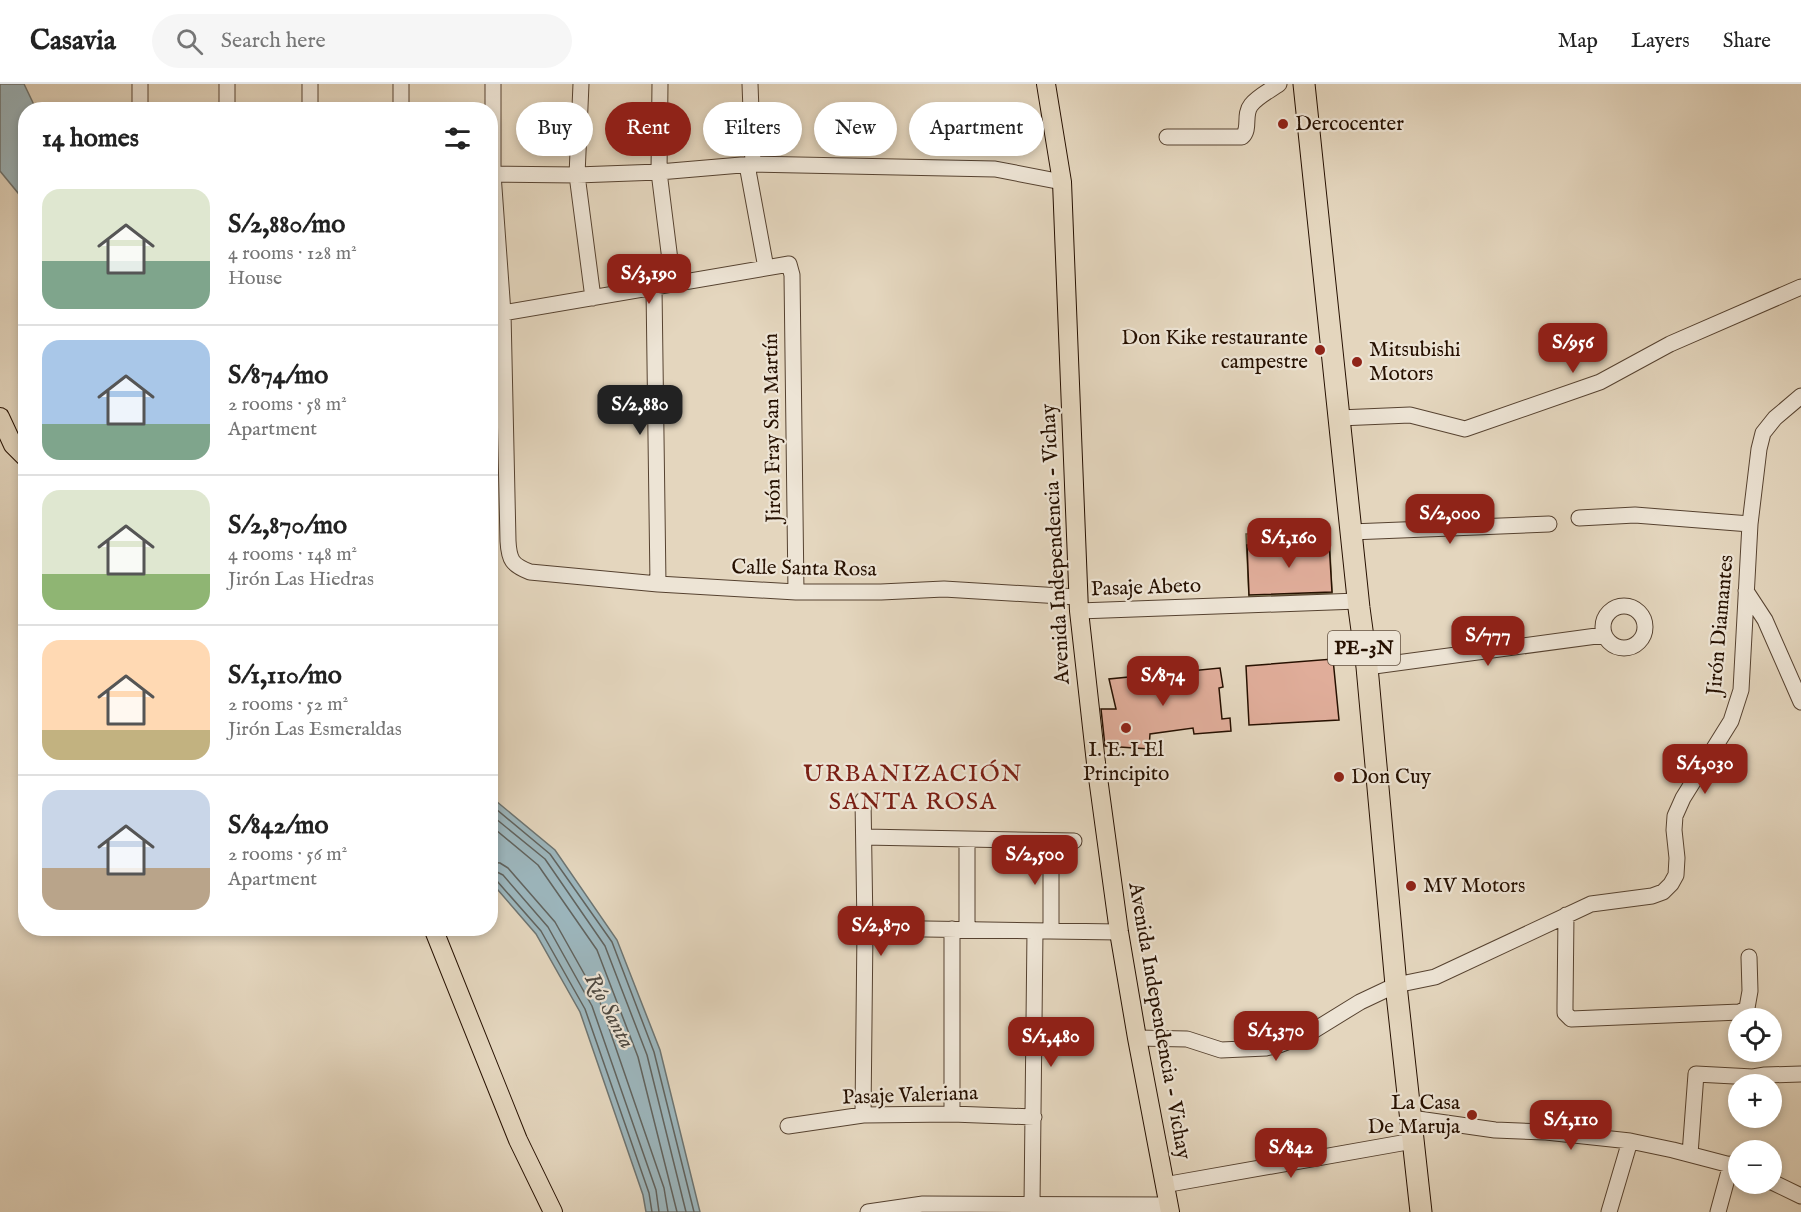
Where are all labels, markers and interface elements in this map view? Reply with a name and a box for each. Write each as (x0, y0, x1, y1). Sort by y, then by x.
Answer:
search box (152, 14, 572, 68)
text: Casavia (30, 24, 116, 59)
icon: search (173, 25, 206, 58)
text: Search here (221, 27, 326, 55)
text: Map (1558, 28, 1598, 55)
text: Layers (1631, 28, 1690, 55)
text: Share (1723, 28, 1771, 55)
chip: Buy (516, 102, 593, 156)
chip: Rent (605, 102, 691, 156)
chip: Filters (703, 102, 802, 156)
chip: New (814, 102, 897, 156)
chip: Apartment (909, 102, 1044, 156)
place label: Dercocenter (1295, 111, 1404, 138)
marker: Dercocenter (1276, 117, 1290, 131)
text: 14 homes (42, 122, 139, 155)
icon: filters (441, 122, 474, 155)
text: S/2,880/mo (228, 208, 345, 241)
icon: home (90, 213, 162, 285)
text: 4 rooms · 128 m² (228, 241, 357, 266)
pin: S/3,190 (594, 254, 704, 305)
text: S/3,190 (621, 261, 677, 286)
text: House (228, 266, 282, 291)
pin: S/956 (1531, 323, 1615, 374)
place label: Don Kike restaurante campestre (1121, 325, 1308, 376)
text: S/956 (1552, 330, 1594, 355)
street label: Jirón Fray San Martín (758, 333, 788, 525)
place label: Mitsubishi Motors (1369, 337, 1461, 388)
marker: Don Kike restaurante campestre (1313, 343, 1327, 357)
marker: Mitsubishi Motors (1350, 355, 1364, 369)
text: S/874/mo (228, 359, 328, 392)
icon: home (90, 364, 162, 436)
pin: S/2,880 (585, 385, 695, 436)
text: 2 rooms · 58 m² (228, 392, 347, 417)
text: S/2,880 (611, 392, 669, 417)
street label: Avenida Independencia - Vichay (1035, 402, 1077, 686)
text: Apartment (228, 417, 317, 442)
pin: S/2,000 (1395, 494, 1505, 545)
text: S/2,000 (1419, 501, 1481, 526)
text: S/2,870/mo (228, 509, 347, 542)
icon: home (90, 514, 162, 586)
pin: S/1,160 (1234, 518, 1344, 569)
text: S/1,160 (1261, 525, 1317, 550)
text: 4 rooms · 148 m² (228, 542, 357, 567)
street label: Calle Santa Rosa (731, 554, 878, 584)
street label: Jirón Diamantes (1701, 554, 1741, 698)
text: Jirón Las Hiedras (228, 567, 374, 592)
street label: Pasaje Abeto (1090, 573, 1202, 603)
pin: S/777 (1446, 616, 1530, 667)
text: S/777 (1465, 623, 1511, 648)
road number: PE-3N (1328, 631, 1400, 665)
pin: S/874 (1121, 656, 1205, 707)
text: S/1,110/mo (228, 659, 342, 692)
text: S/874 (1141, 663, 1185, 688)
icon: home (90, 664, 162, 736)
text: 2 rooms · 52 m² (228, 692, 348, 717)
text: Jirón Las Esmeraldas (228, 717, 402, 742)
marker: I. E. I El Principito (1119, 721, 1133, 735)
place label: I. E. I El Principito (1083, 737, 1169, 788)
pin: S/1,030 (1650, 744, 1760, 795)
text: S/1,030 (1677, 751, 1733, 776)
district label: URBANIZACIÓN SANTA ROSA (803, 759, 1023, 818)
place label: Don Cuy (1351, 764, 1432, 791)
marker: Don Cuy (1332, 770, 1346, 784)
text: S/842/mo (228, 809, 328, 842)
icon: home (90, 814, 162, 886)
pin: S/2,500 (980, 835, 1090, 886)
text: 2 rooms · 56 m² (228, 842, 347, 867)
text: S/2,500 (1006, 842, 1064, 867)
text: Apartment (228, 867, 317, 892)
place label: MV Motors (1423, 873, 1525, 900)
street label: Avenida Independencia - Vichay (1121, 879, 1197, 1162)
marker: MV Motors (1404, 879, 1418, 893)
pin: S/2,870 (826, 906, 936, 957)
text: S/2,870 (852, 913, 910, 938)
water label: Río Santa (577, 968, 641, 1054)
map controls (1728, 1008, 1782, 1194)
button: locate (1728, 1008, 1782, 1062)
pin: S/1,370 (1221, 1011, 1331, 1062)
pin: S/1,480 (996, 1017, 1106, 1068)
text: S/1,370 (1248, 1018, 1304, 1043)
text: S/1,480 (1022, 1024, 1080, 1049)
button: + (1728, 1074, 1782, 1128)
street label: Pasaje Valeriana (841, 1080, 979, 1112)
place label: La Casa De Maruja (1367, 1090, 1461, 1141)
pin: S/1,110 (1516, 1100, 1626, 1151)
text: S/1,110 (1544, 1107, 1598, 1132)
marker: La Casa De Maruja (1465, 1108, 1479, 1122)
pin: S/842 (1249, 1128, 1333, 1179)
text: S/842 (1269, 1135, 1313, 1160)
button: − (1728, 1140, 1782, 1194)

